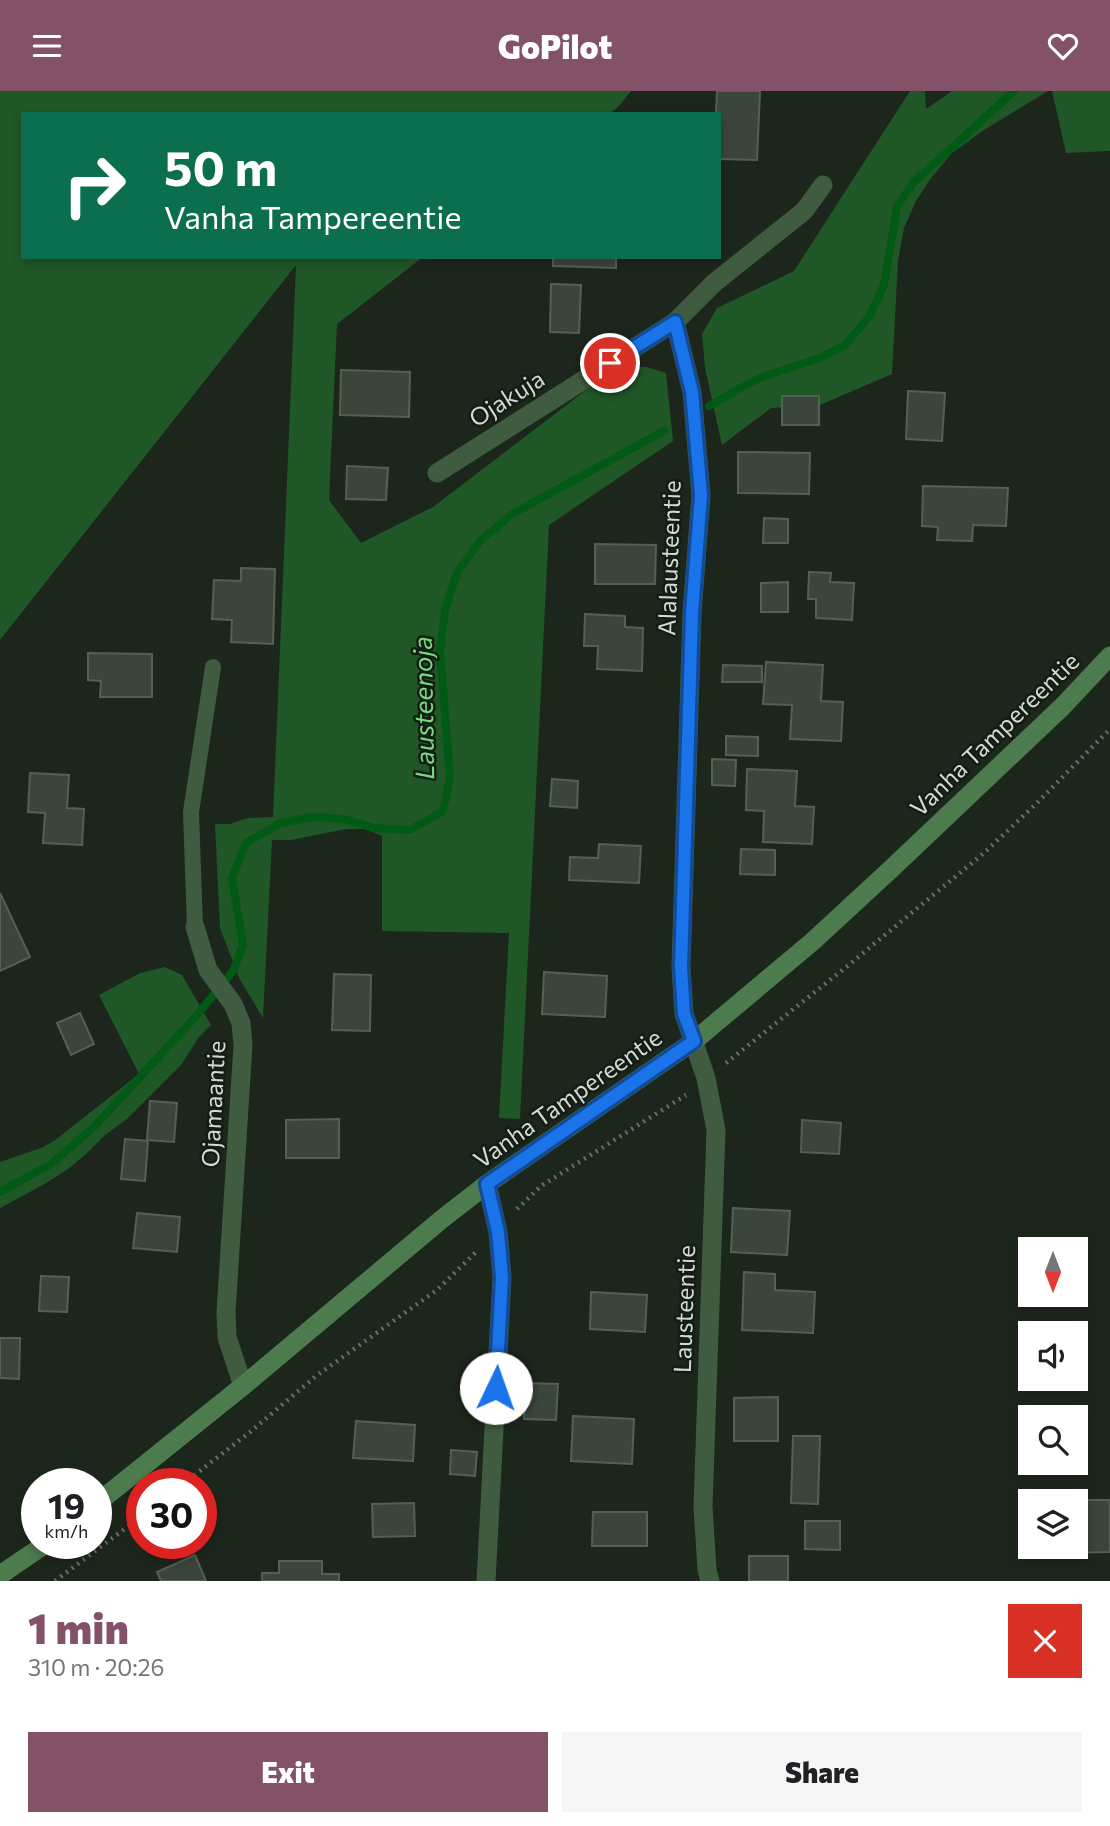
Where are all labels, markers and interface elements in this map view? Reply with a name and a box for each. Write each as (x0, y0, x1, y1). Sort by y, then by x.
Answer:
text: GoPilot (498, 26, 612, 66)
icon: menu (28, 27, 66, 65)
icon: heart (1044, 27, 1082, 65)
text: 50 m (164, 136, 277, 196)
icon: right (49, 140, 140, 231)
text: Vanha Tampereentie (164, 196, 461, 236)
pin (580, 333, 640, 393)
icon: arrive (591, 344, 629, 382)
street label: Ojakuja (463, 363, 549, 432)
street label: Alalausteentie (651, 480, 686, 636)
water label: Lausteenoja (406, 636, 439, 780)
street label: Vanha Tampereentie (904, 646, 1084, 822)
street label: Vanha Tampereentie (467, 1022, 667, 1174)
street label: Ojamaantie (195, 1040, 230, 1168)
north arrow (1018, 1237, 1088, 1307)
map controls (1018, 1237, 1088, 1559)
street label: Lausteentie (667, 1244, 700, 1373)
button: sound (1018, 1321, 1088, 1391)
position arrow (459, 1351, 533, 1425)
button: search (1018, 1405, 1088, 1475)
speed limit sign: 30 (126, 1468, 217, 1559)
text: 19 (48, 1483, 85, 1526)
button: layers (1018, 1489, 1088, 1559)
text: km/h (45, 1520, 88, 1542)
text: 1 min (28, 1601, 129, 1653)
button: close (1008, 1604, 1082, 1678)
text: 310 m · 20:26 (28, 1653, 164, 1681)
button: Exit (28, 1732, 548, 1812)
button: Share (562, 1732, 1082, 1812)

